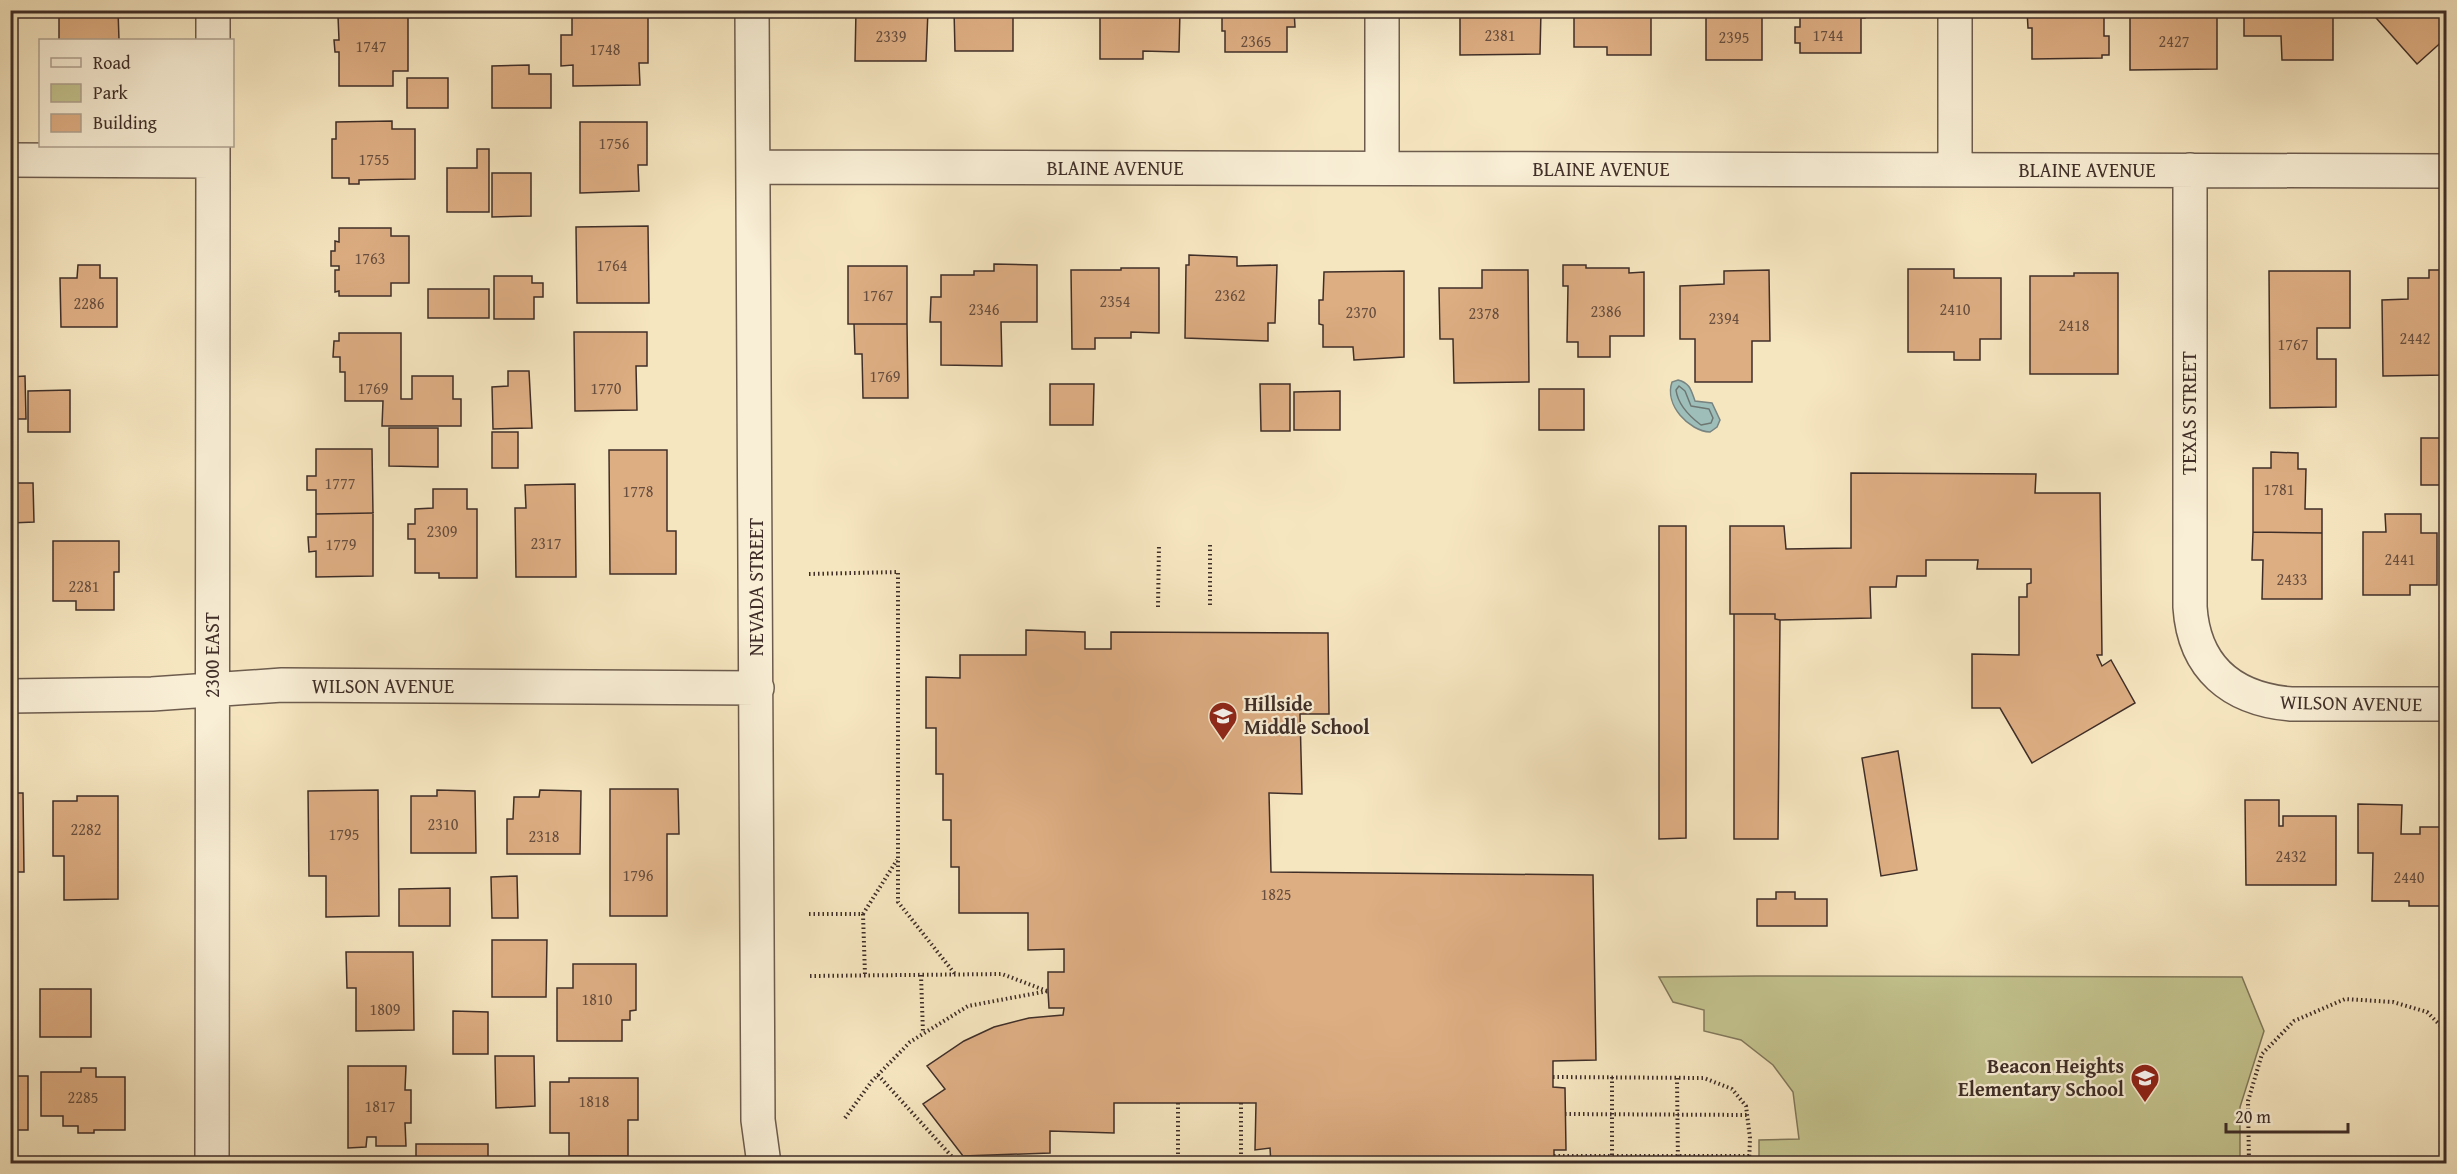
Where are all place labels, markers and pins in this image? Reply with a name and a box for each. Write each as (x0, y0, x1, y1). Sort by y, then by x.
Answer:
place label: Hillside Middle School (1244, 689, 1370, 741)
school or university icon: Hillside Middle School (1207, 700, 1239, 742)
place label: Beacon Heights Elementary School (1958, 1051, 2124, 1103)
school or university icon: Beacon Heights Elementary School (2129, 1062, 2161, 1104)

